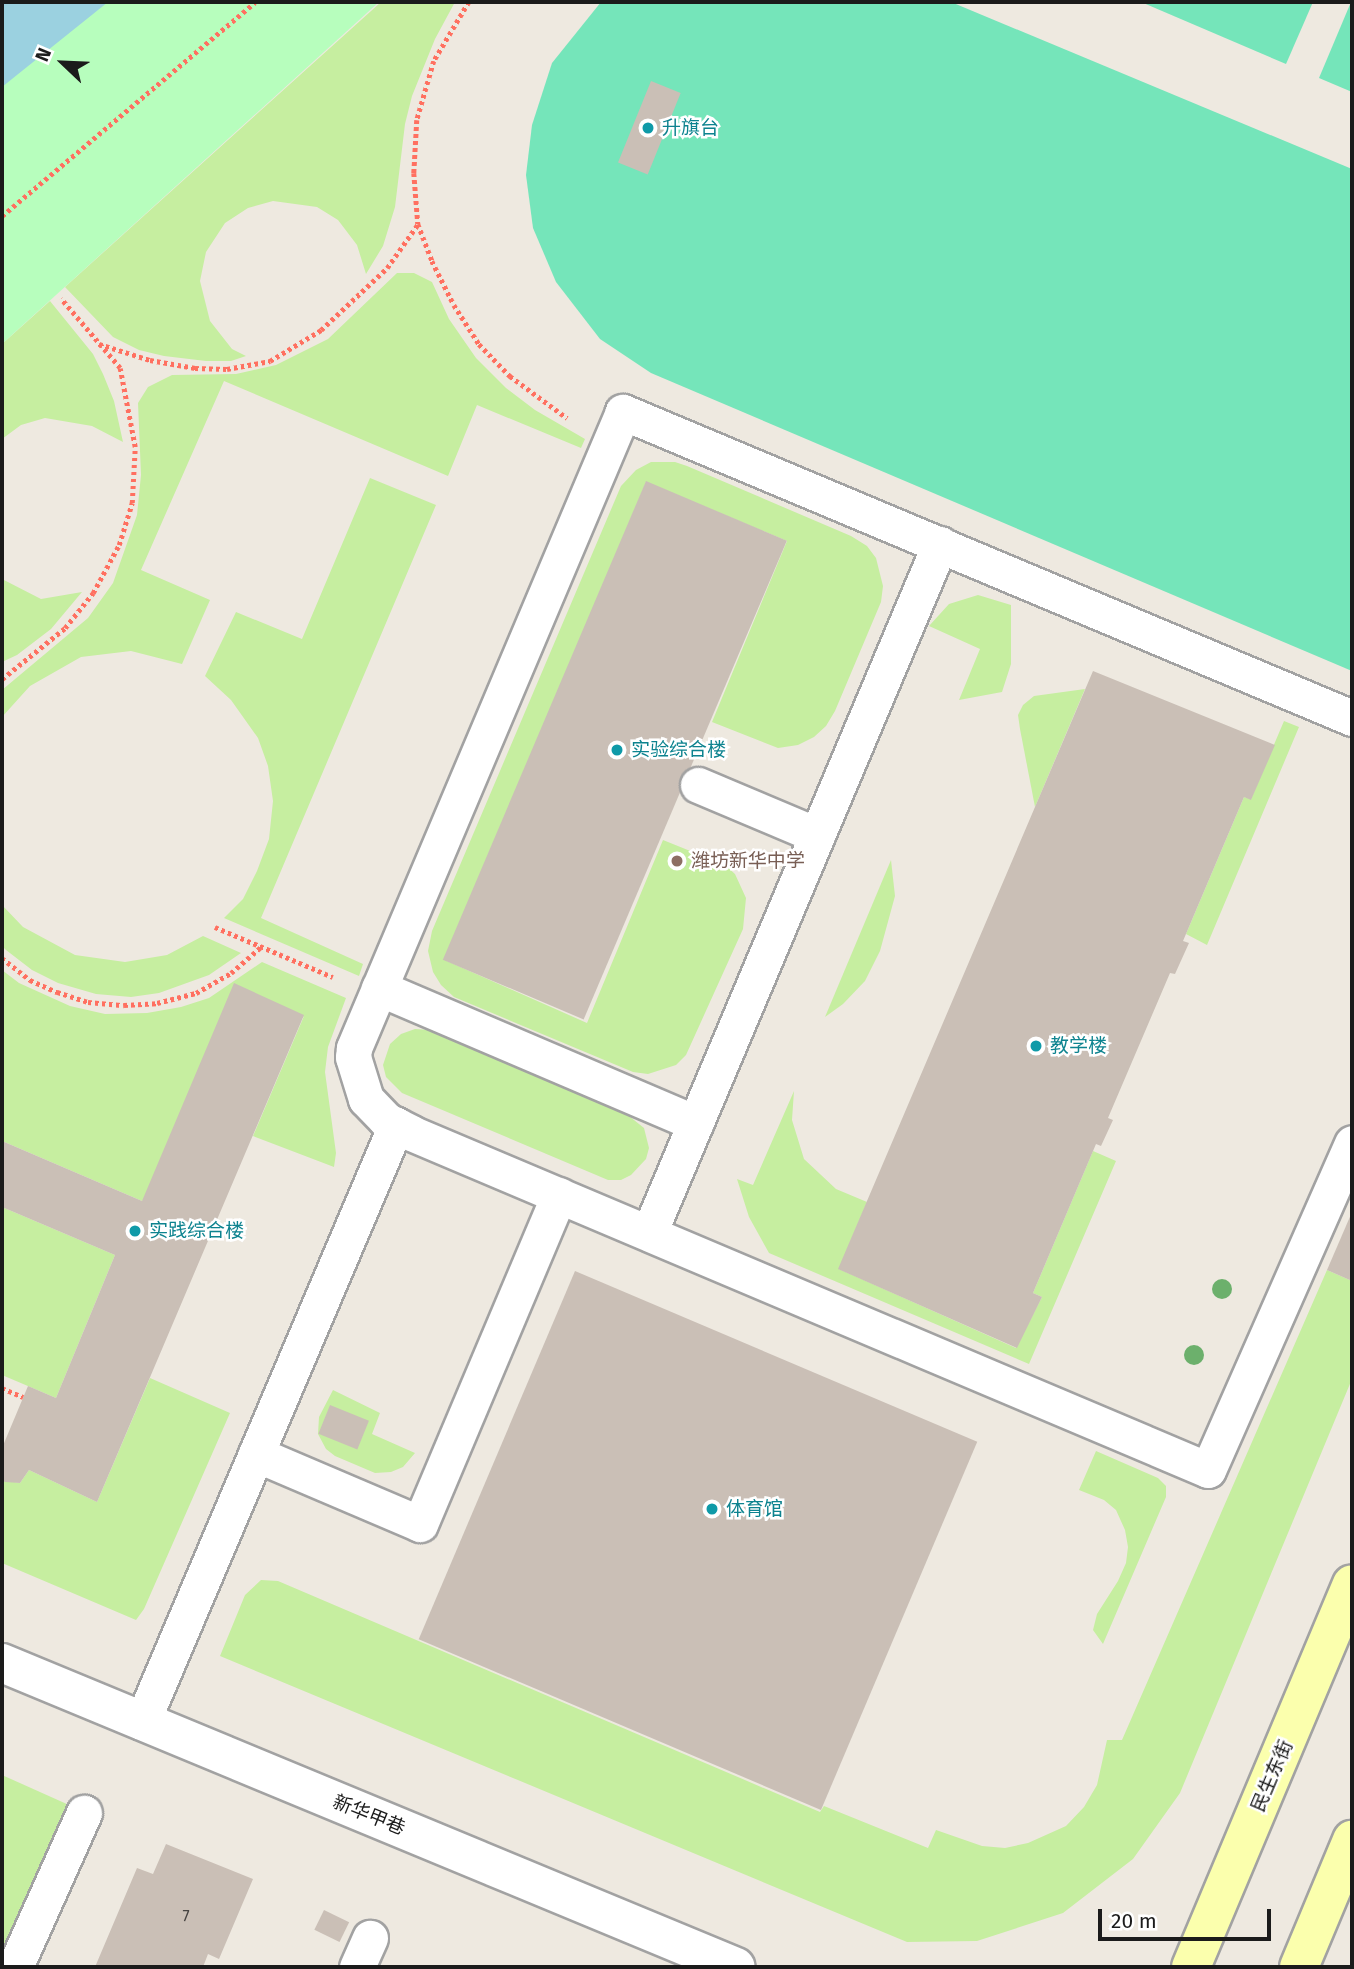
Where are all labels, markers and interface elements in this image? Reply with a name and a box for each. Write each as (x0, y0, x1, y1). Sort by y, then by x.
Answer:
north arrow (28, 28, 98, 98)
text: N (30, 44, 56, 65)
place label: 升旗台 (662, 117, 719, 139)
marker: 升旗台 (640, 120, 656, 136)
place label: 实验综合楼 (631, 739, 726, 761)
marker: 实验综合楼 (609, 742, 625, 758)
place label: 潍坊新华中学 (691, 850, 805, 872)
marker: 潍坊新华中学 (669, 853, 685, 869)
place label: 教学楼 (1050, 1035, 1107, 1057)
marker: 教学楼 (1028, 1038, 1044, 1054)
place label: 实践综合楼 (149, 1220, 244, 1242)
marker: 实践综合楼 (127, 1223, 143, 1239)
place label: 体育馆 (726, 1498, 783, 1520)
marker: 体育馆 (704, 1501, 720, 1517)
street label: 民生东街 (1247, 1737, 1297, 1815)
street label: 新华甲巷 (329, 1790, 409, 1840)
scale bar (1102, 1896, 1275, 1940)
house number: 7 (182, 1907, 190, 1927)
text: 20 m (1111, 1908, 1157, 1934)

